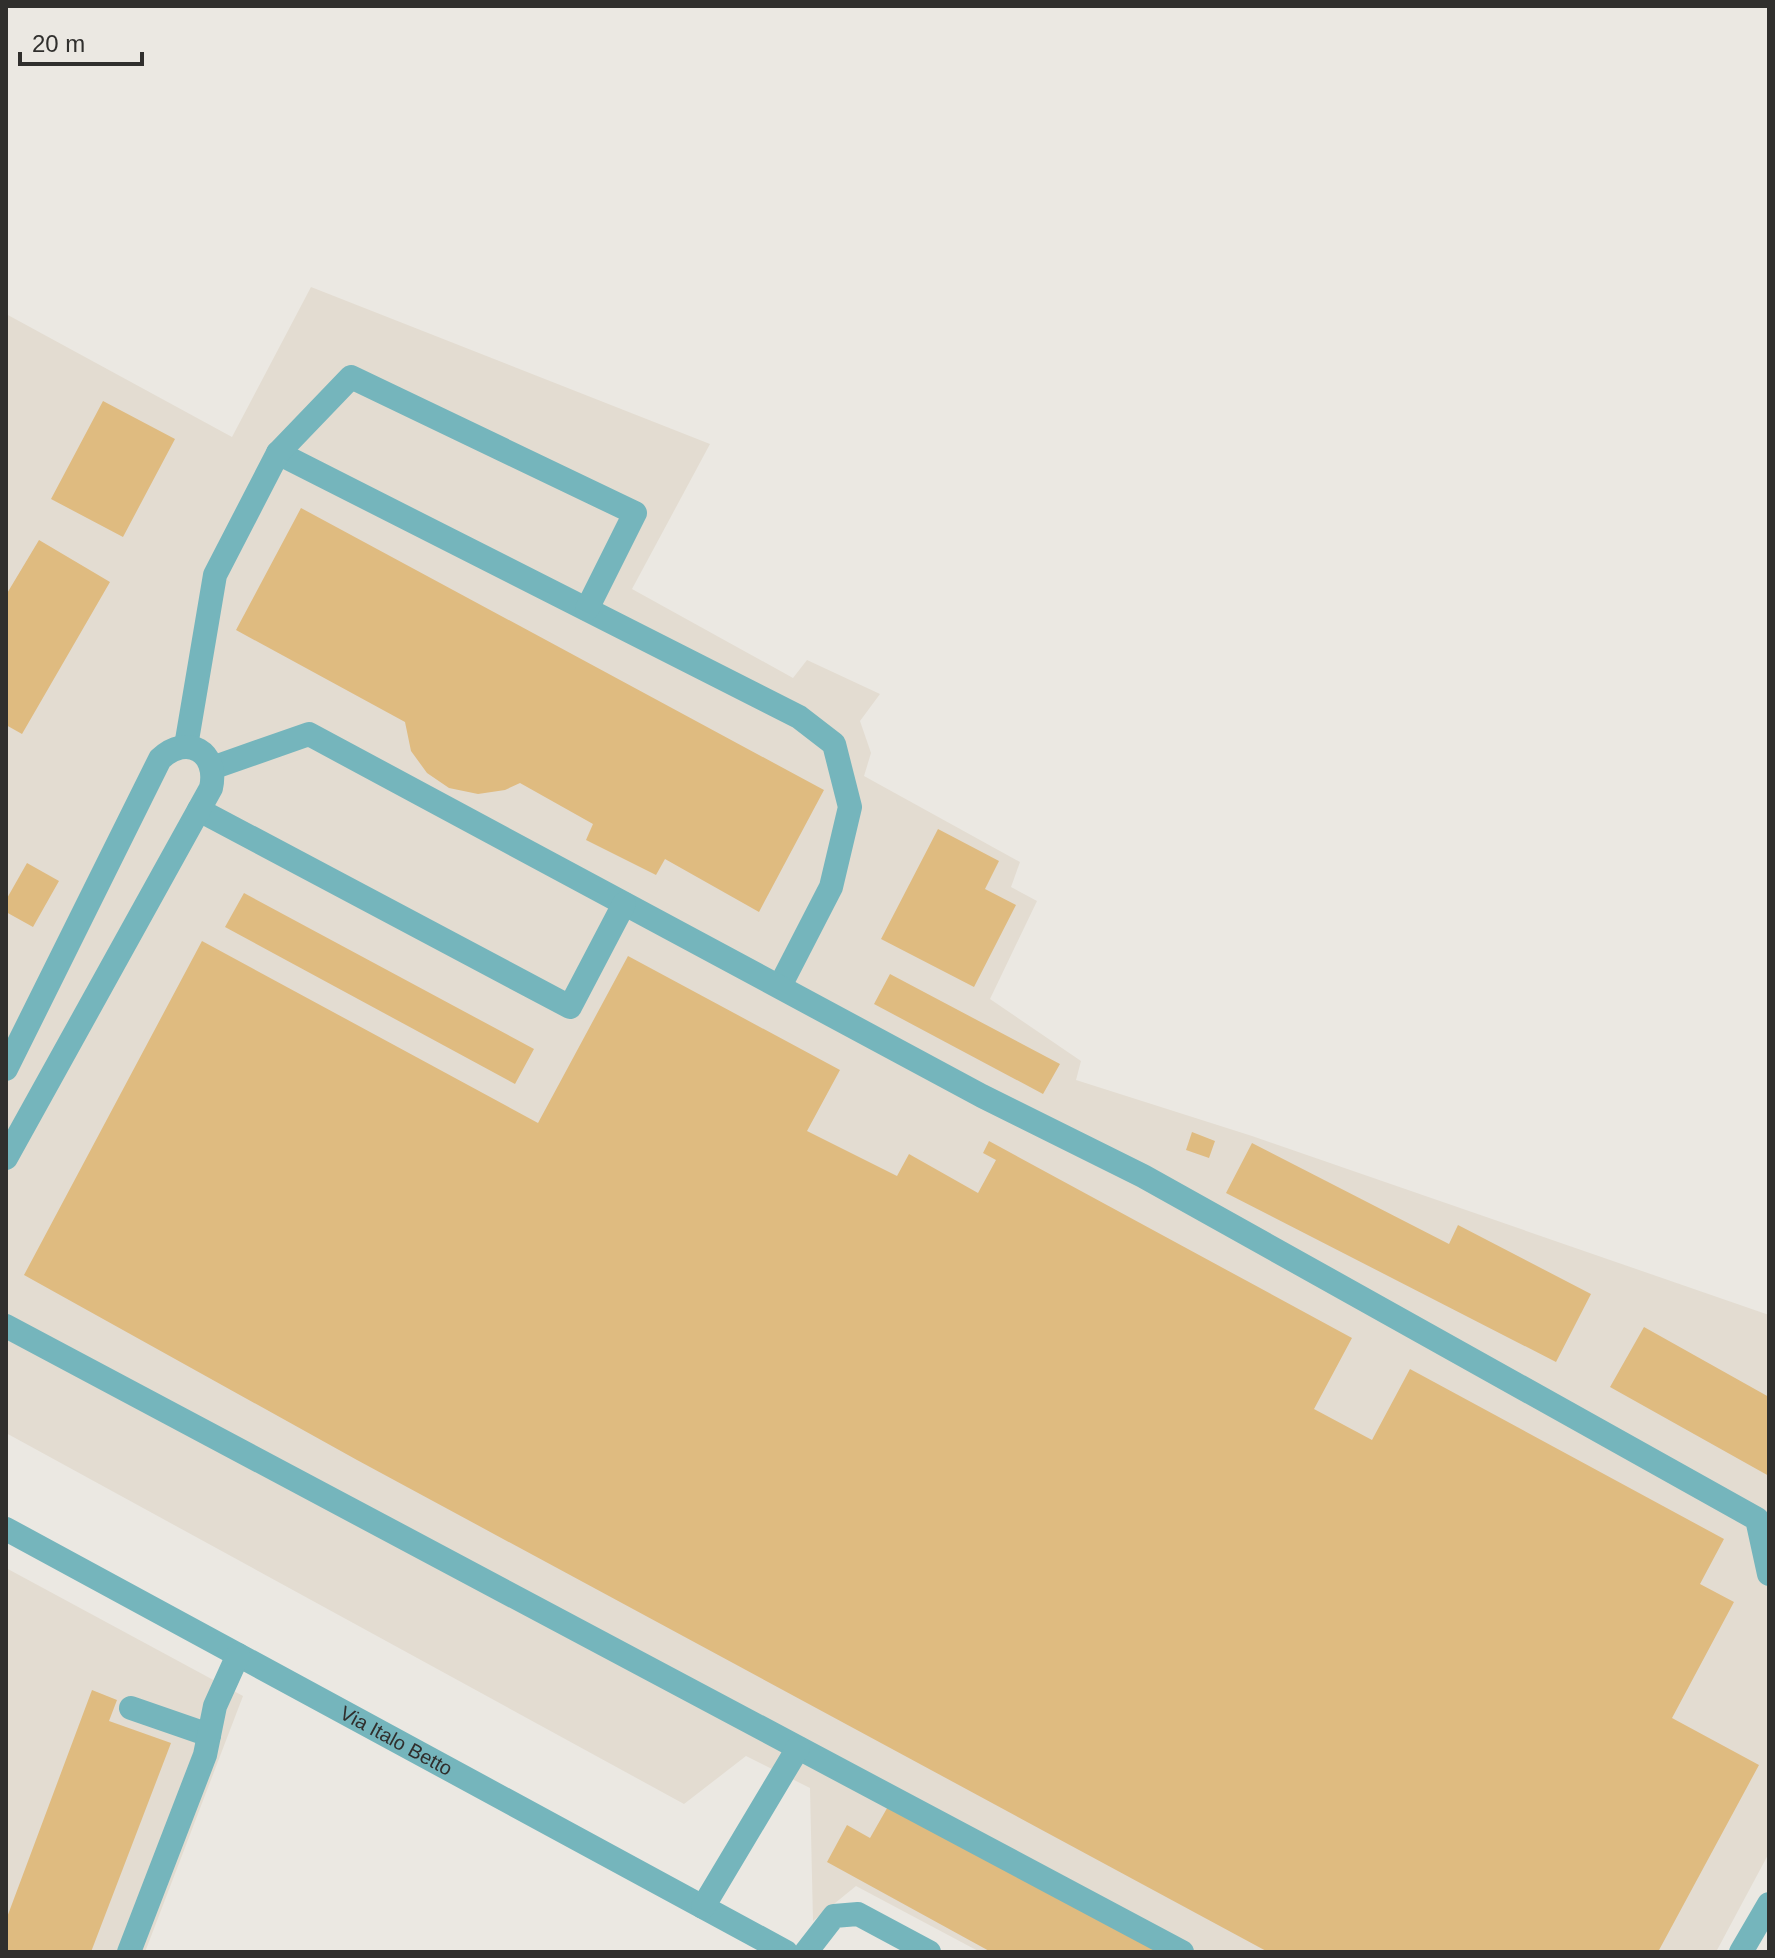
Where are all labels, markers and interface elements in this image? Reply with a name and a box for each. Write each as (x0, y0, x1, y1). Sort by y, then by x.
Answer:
scale bar (20, 16, 142, 66)
text: 20 m (32, 30, 85, 57)
street label: Via Italo Betto (336, 1701, 456, 1780)

